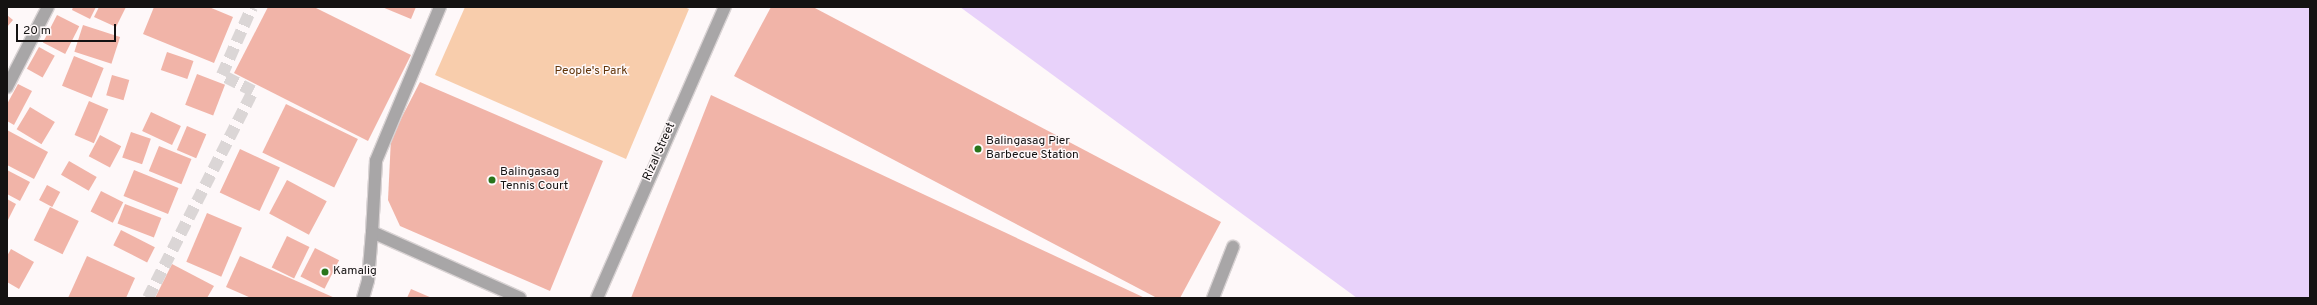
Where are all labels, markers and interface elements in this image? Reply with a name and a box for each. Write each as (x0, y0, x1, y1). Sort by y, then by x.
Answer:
scale bar (18, 16, 118, 42)
text: 20 m (23, 23, 51, 39)
park label: People's Park (554, 65, 628, 79)
street label: Rizal Street (641, 121, 679, 183)
place label: Balingasag Pier Barbecue Station (986, 135, 1079, 163)
marker: Balingasag Pier Barbecue Station (973, 144, 983, 154)
place label: Balingasag Tennis Court (500, 166, 568, 194)
marker: Balingasag Tennis Court (487, 175, 497, 185)
place label: Kamalig (333, 265, 377, 279)
marker: Kamalig (320, 267, 330, 277)

